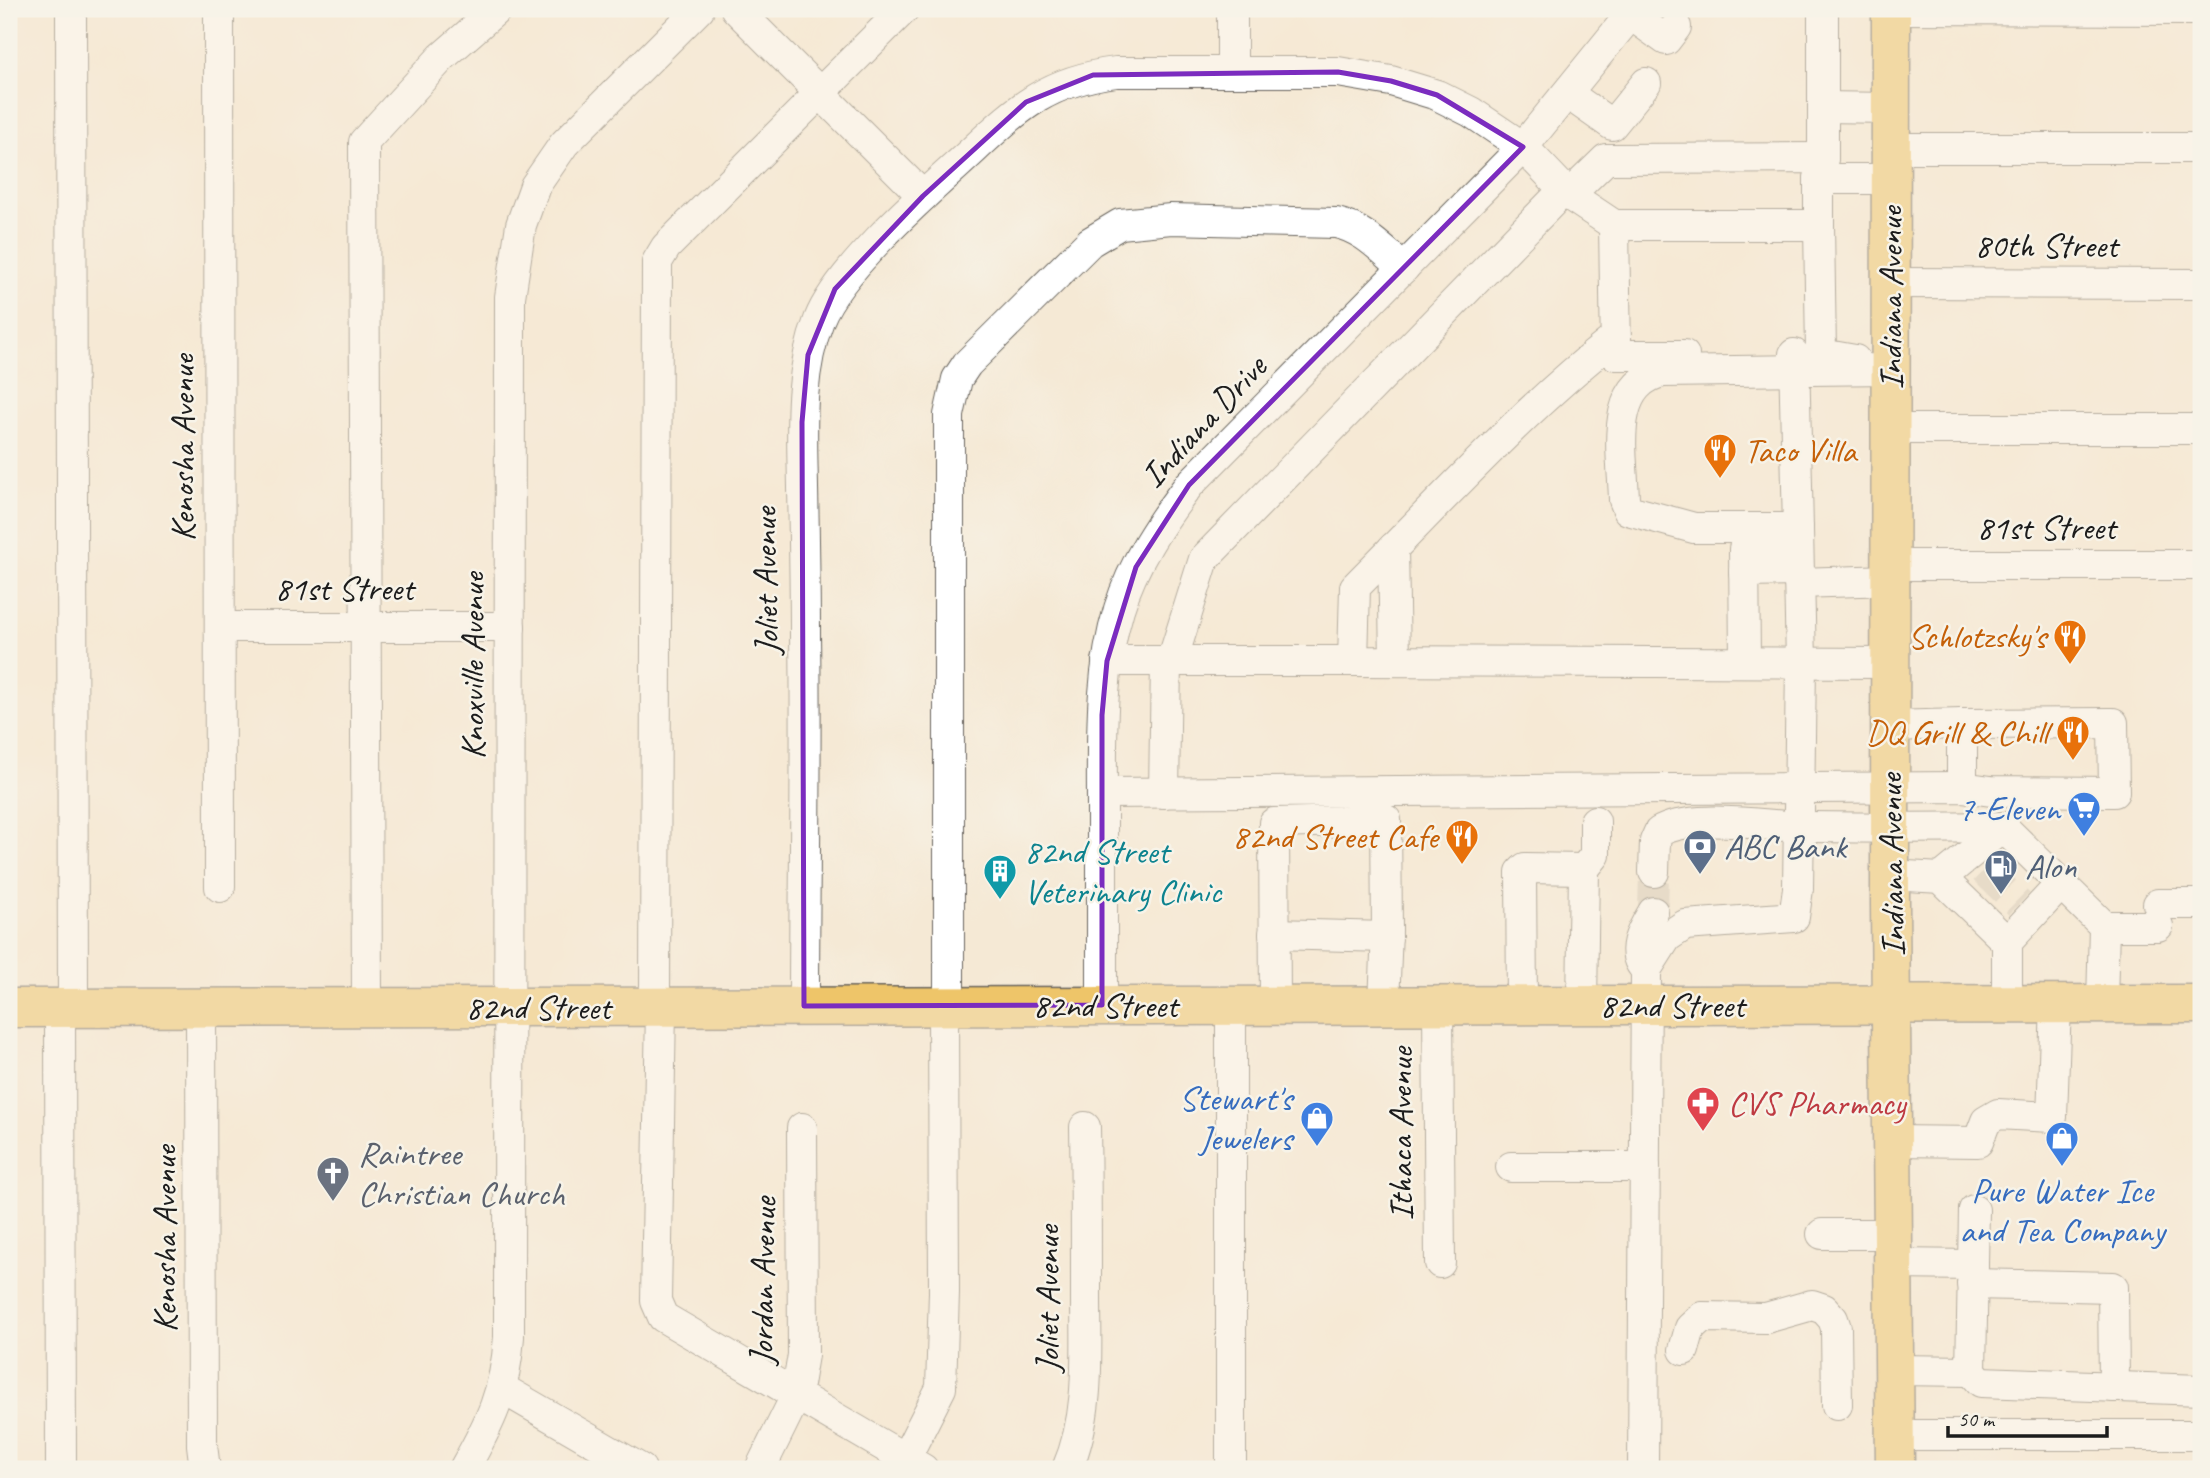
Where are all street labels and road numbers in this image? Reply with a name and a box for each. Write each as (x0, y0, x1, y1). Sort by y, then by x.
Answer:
street label: Indiana Avenue (1868, 204, 1913, 389)
street label: 80th Street (1975, 223, 2121, 268)
street label: Indiana Drive (1131, 344, 1278, 497)
street label: Kenosha Avenue (160, 352, 205, 541)
street label: Joliet Avenue (742, 504, 789, 657)
street label: 81st Street (1976, 505, 2119, 550)
street label: 81st Street (274, 566, 417, 611)
street label: Knoxville Avenue (450, 570, 495, 759)
street label: Indiana Avenue (1867, 771, 1916, 957)
street label: 82nd Street (1032, 983, 1181, 1028)
street label: 82nd Street (1599, 983, 1748, 1028)
street label: 82nd Street (465, 985, 614, 1030)
street label: Ithaca Avenue (1378, 1045, 1423, 1221)
street label: Kenosha Avenue (142, 1143, 187, 1332)
street label: Jordan Avenue (739, 1194, 787, 1367)
street label: Joliet Avenue (1025, 1223, 1070, 1375)

